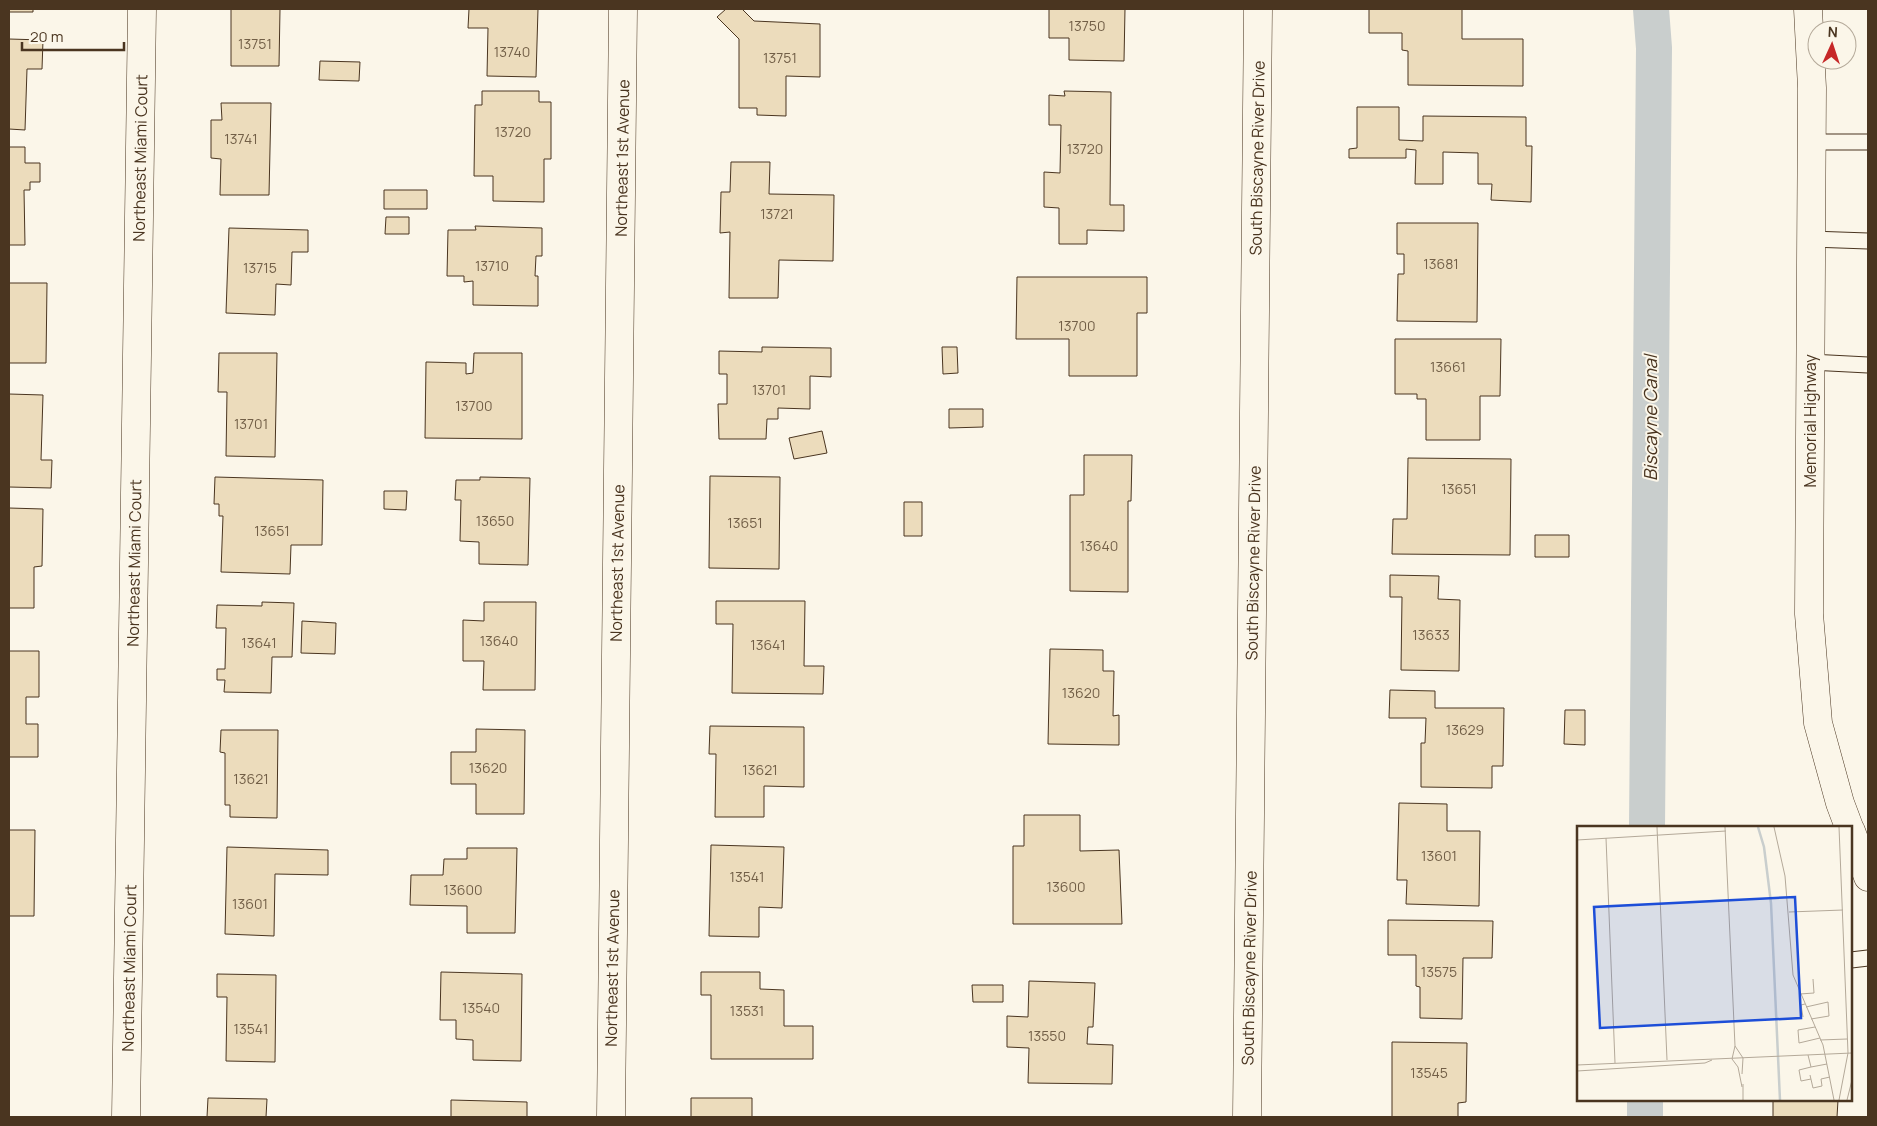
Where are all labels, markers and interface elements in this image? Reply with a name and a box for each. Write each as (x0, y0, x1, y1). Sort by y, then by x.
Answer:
house number: 13750 (1069, 16, 1105, 35)
scale bar (22, 20, 125, 52)
north arrow (1807, 20, 1857, 70)
text: N (1827, 22, 1838, 41)
text: 20 m (30, 26, 63, 47)
house number: 13751 (238, 34, 272, 53)
house number: 13740 (494, 42, 530, 61)
house number: 13751 (763, 48, 797, 67)
street label: South Biscayne River Drive (1244, 60, 1270, 256)
street label: Northeast Miami Court (128, 74, 152, 242)
street label: Northeast 1st Avenue (610, 79, 634, 237)
house number: 13720 (495, 122, 531, 141)
house number: 13741 (224, 129, 258, 148)
house number: 13720 (1067, 139, 1103, 158)
house number: 13721 (760, 204, 794, 223)
house number: 13681 (1423, 254, 1459, 273)
house number: 13710 (475, 256, 509, 275)
house number: 13715 (243, 258, 277, 277)
house number: 13700 (1058, 316, 1096, 335)
water label: Biscayne Canal (1638, 352, 1662, 481)
street label: Memorial Highway (1799, 354, 1821, 488)
house number: 13661 (1430, 357, 1466, 376)
house number: 13701 (752, 380, 786, 399)
house number: 13700 (455, 396, 493, 415)
house number: 13701 (234, 414, 268, 433)
street label: South Biscayne River Drive (1240, 465, 1266, 661)
street label: Northeast Miami Court (122, 479, 146, 647)
house number: 13651 (1441, 479, 1477, 498)
street label: Northeast 1st Avenue (605, 484, 629, 642)
house number: 13650 (476, 511, 514, 530)
house number: 13651 (727, 513, 763, 532)
house number: 13651 (254, 521, 290, 540)
house number: 13640 (1080, 536, 1118, 555)
house number: 13633 (1412, 625, 1450, 644)
house number: 13640 (480, 631, 518, 650)
house number: 13641 (241, 633, 277, 652)
house number: 13641 (750, 635, 786, 654)
house number: 13620 (1062, 683, 1100, 702)
house number: 13629 (1446, 720, 1484, 739)
house number: 13620 (469, 758, 507, 777)
house number: 13621 (742, 760, 778, 779)
house number: 13621 (233, 769, 269, 788)
inset map (1577, 826, 1852, 1101)
house number: 13601 (1421, 846, 1457, 865)
house number: 13541 (730, 867, 765, 886)
street label: South Biscayne River Drive (1236, 870, 1262, 1066)
house number: 13600 (1047, 877, 1085, 896)
house number: 13600 (444, 880, 482, 899)
street label: Northeast Miami Court (117, 884, 141, 1052)
street label: Northeast 1st Avenue (600, 889, 624, 1047)
house number: 13601 (232, 894, 268, 913)
house number: 13575 (1421, 962, 1457, 981)
house number: 13540 (462, 998, 500, 1017)
house number: 13531 (730, 1001, 764, 1020)
house number: 13541 (234, 1019, 269, 1038)
house number: 13550 (1028, 1026, 1066, 1045)
house number: 13545 (1410, 1063, 1448, 1082)

